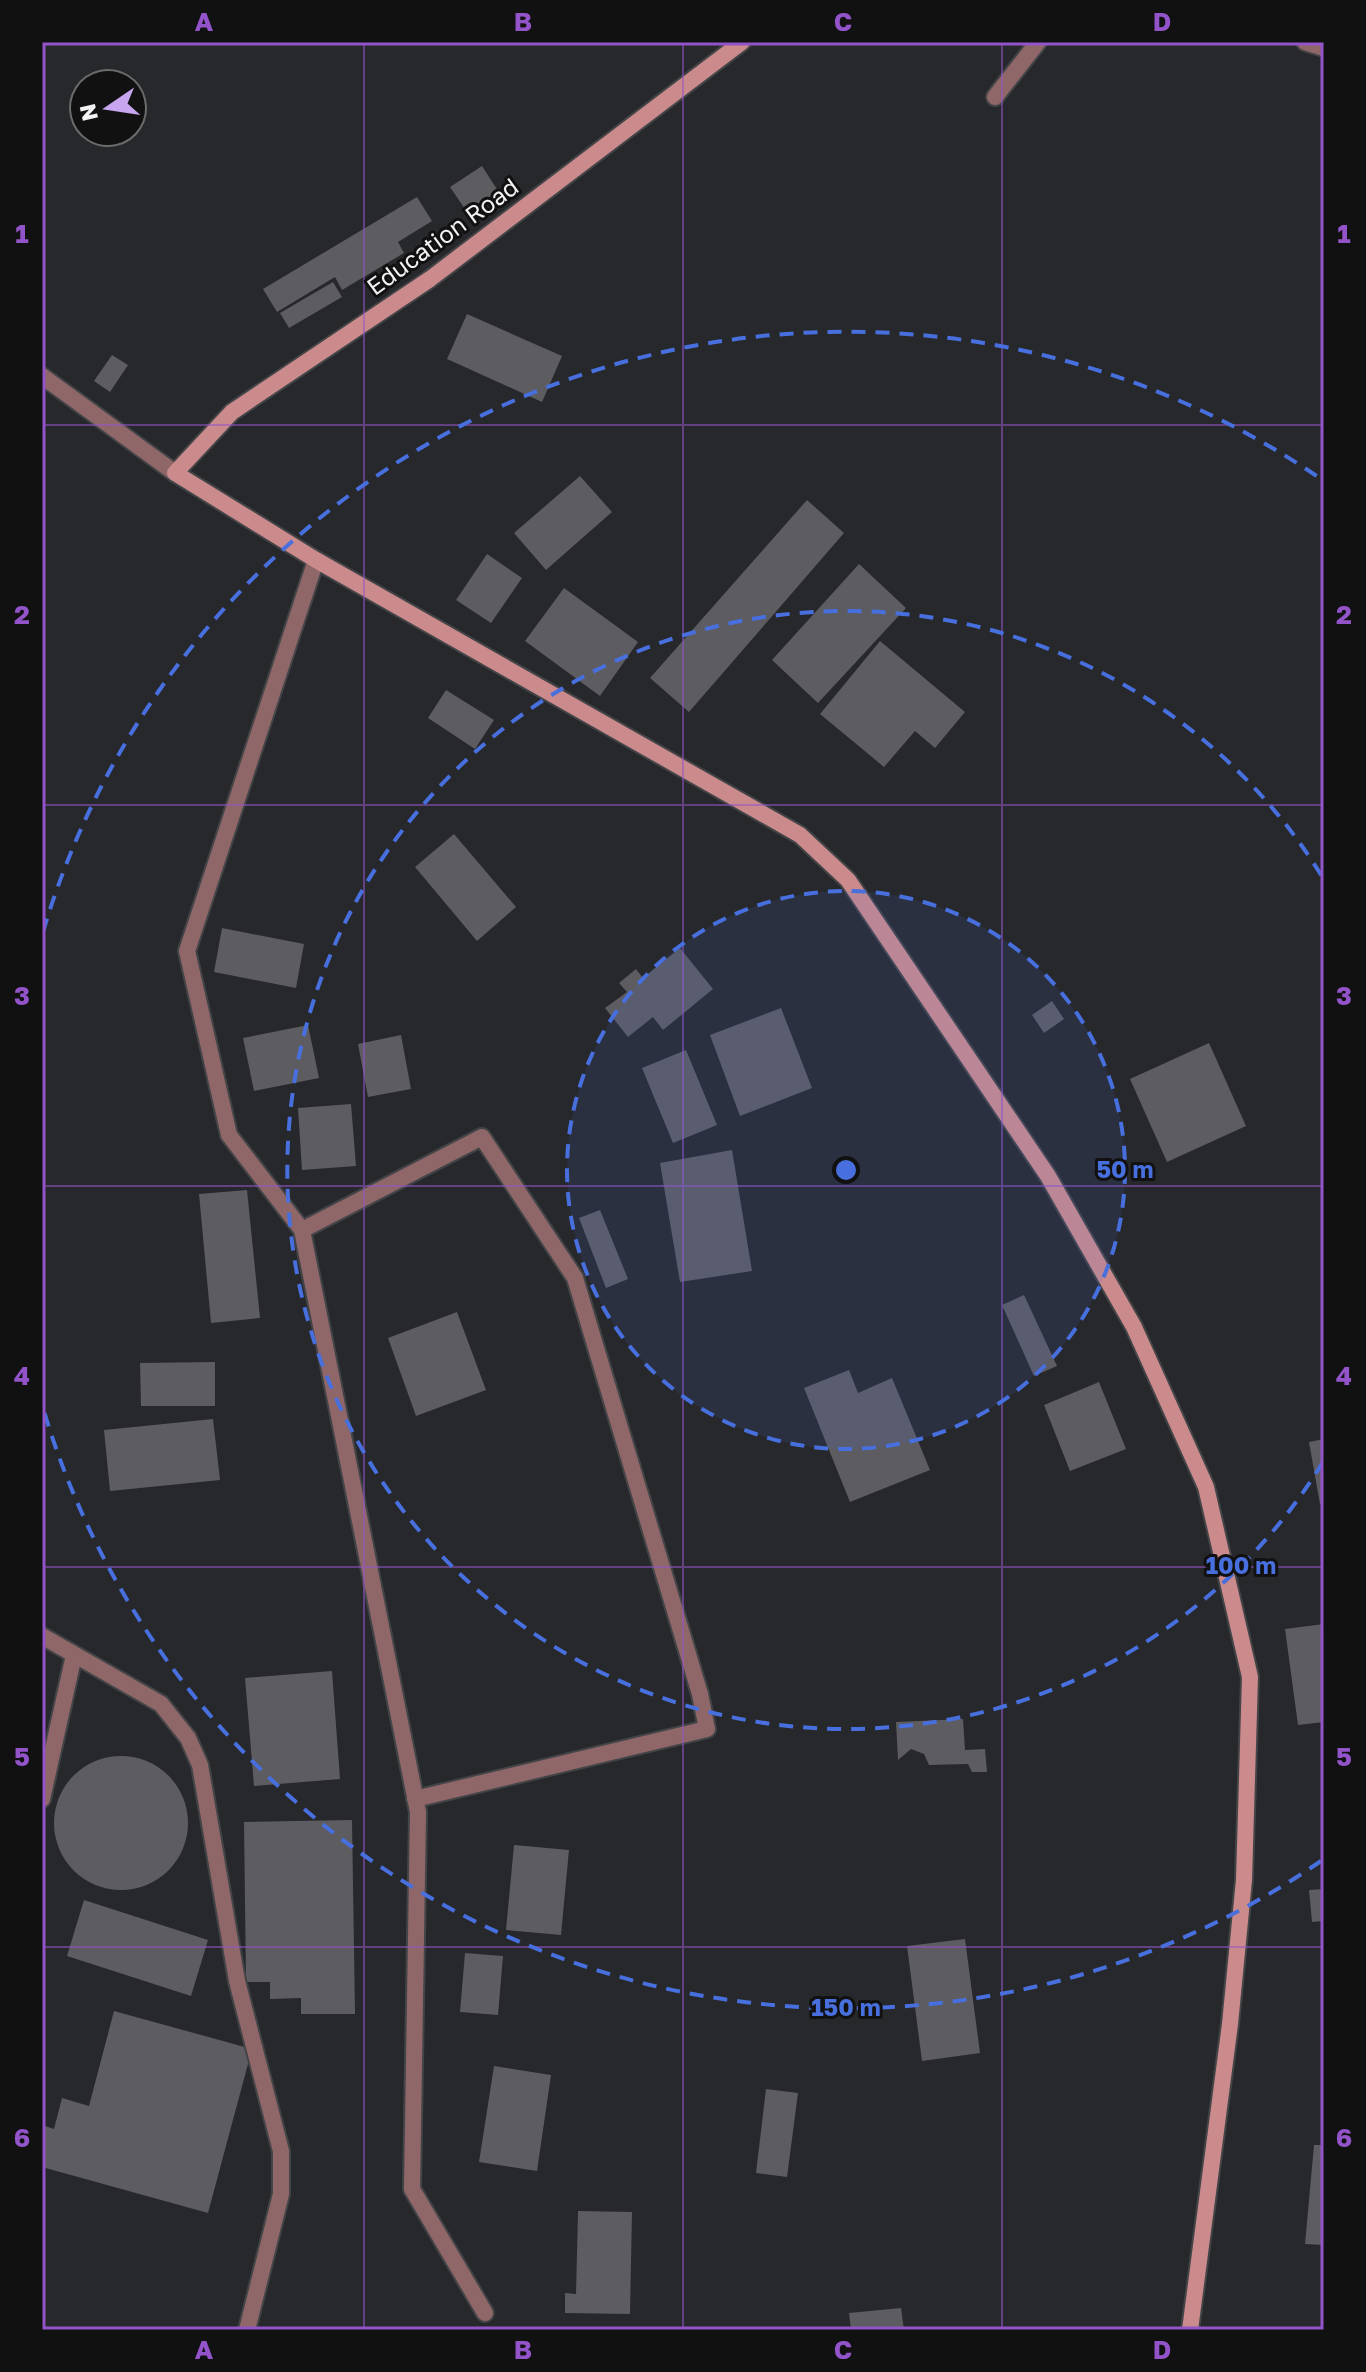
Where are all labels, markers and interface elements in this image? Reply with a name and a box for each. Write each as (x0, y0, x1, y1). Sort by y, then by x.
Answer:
text: A (195, 6, 214, 37)
text: B (514, 6, 532, 37)
text: C (834, 6, 852, 37)
text: D (1153, 6, 1171, 37)
north arrow (68, 68, 148, 148)
text: N (73, 101, 103, 124)
street label: Education Road (361, 171, 523, 300)
text: 1 (15, 218, 29, 249)
text: 1 (1337, 218, 1351, 249)
text: 2 (14, 599, 30, 630)
text: 2 (1336, 599, 1352, 630)
text: 3 (14, 980, 30, 1011)
text: 3 (1336, 980, 1352, 1011)
text: 50 m (1096, 1154, 1154, 1183)
centre of rings (832, 1156, 860, 1184)
text: 4 (14, 1360, 30, 1391)
text: 4 (1336, 1360, 1352, 1391)
text: 100 m (1206, 1550, 1276, 1579)
text: 5 (14, 1741, 30, 1772)
text: 5 (1336, 1741, 1352, 1772)
text: 150 m (811, 1992, 881, 2021)
text: 6 (14, 2122, 30, 2153)
text: 6 (1336, 2122, 1352, 2153)
text: A (195, 2334, 214, 2365)
text: B (514, 2334, 532, 2365)
text: C (834, 2334, 852, 2365)
text: D (1153, 2334, 1171, 2365)

